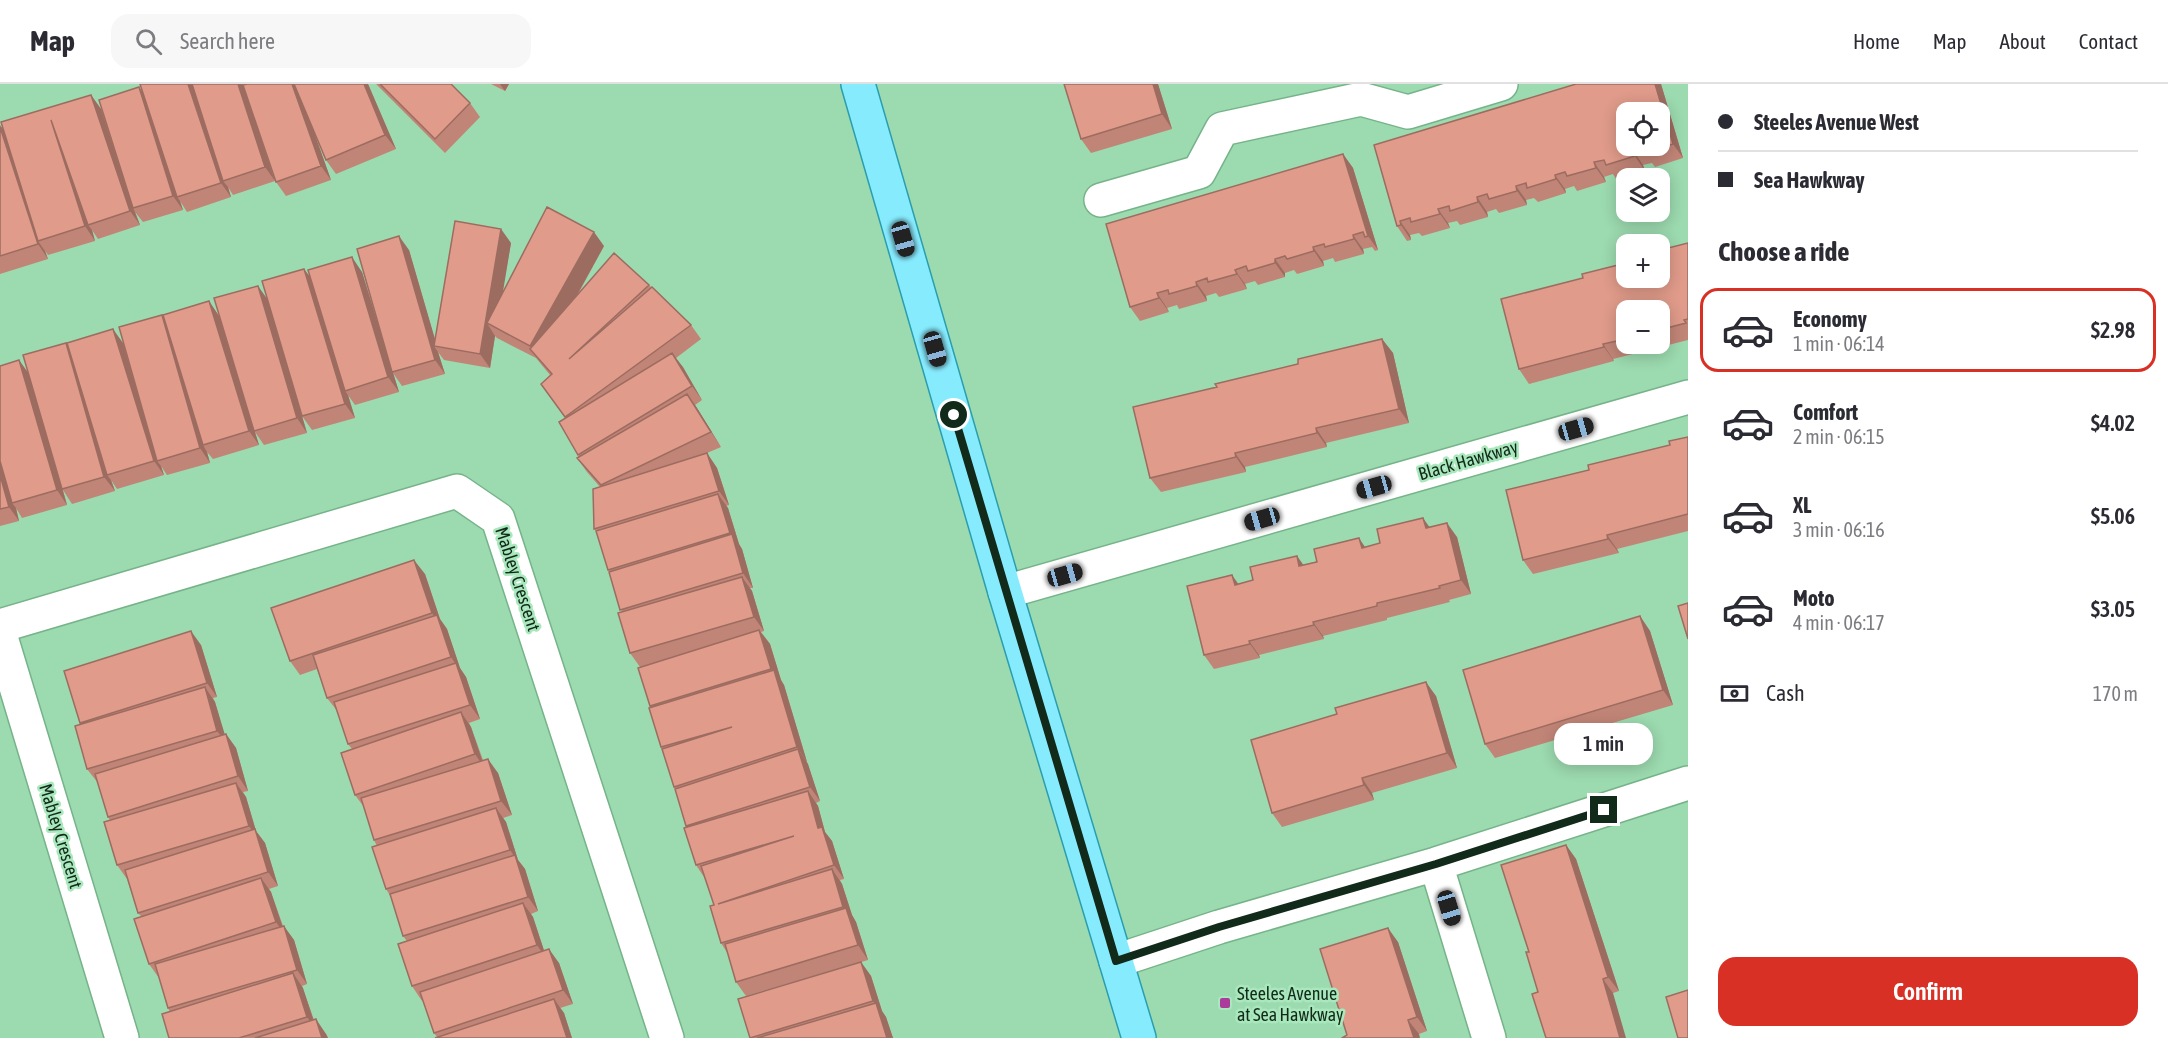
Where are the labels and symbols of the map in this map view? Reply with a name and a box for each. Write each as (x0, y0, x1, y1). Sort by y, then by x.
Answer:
car (889, 219, 917, 259)
car (921, 329, 949, 369)
route start (940, 401, 967, 428)
car (1556, 415, 1596, 443)
street label: Black Hawkway (1416, 436, 1520, 484)
car (1354, 473, 1394, 501)
car (1242, 505, 1282, 533)
street label: Mabley Crescent (491, 524, 545, 634)
car (1045, 561, 1085, 589)
callout: 1 min (1554, 723, 1654, 765)
street label: Mabley Crescent (35, 781, 87, 891)
route end (1590, 796, 1617, 823)
car (1435, 888, 1463, 928)
place label: Steeles Avenue at Sea Hawkway (1237, 983, 1343, 1025)
marker: Steeles Avenue at Sea Hawkway (1218, 996, 1232, 1010)

